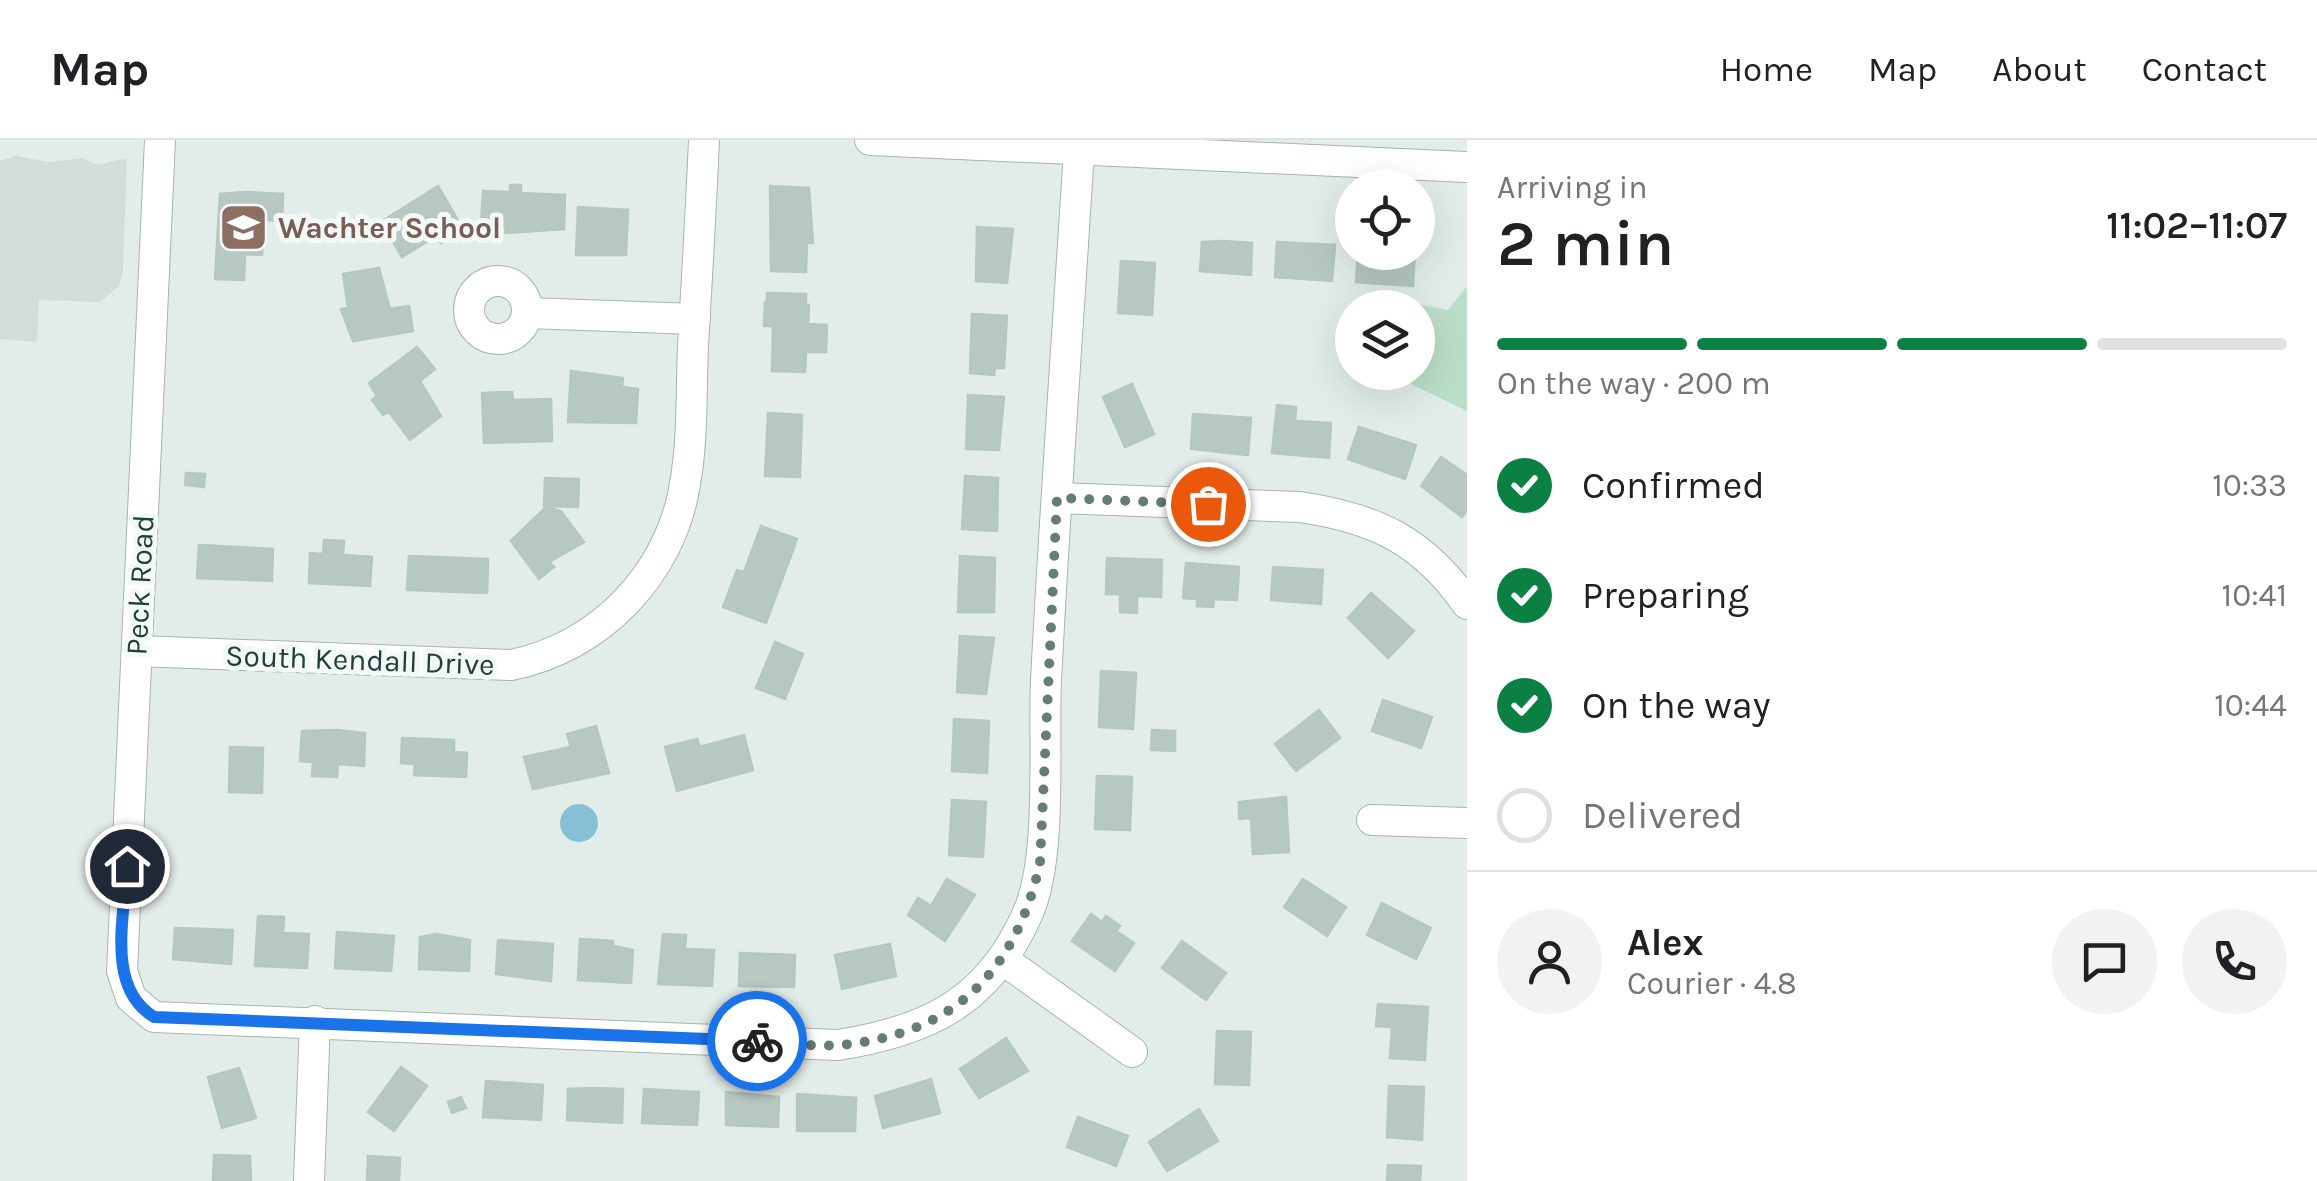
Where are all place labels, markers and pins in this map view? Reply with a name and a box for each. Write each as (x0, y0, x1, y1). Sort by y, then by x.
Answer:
school or university icon: Wachter School (217, 202, 269, 254)
place label: Wachter School (278, 210, 501, 246)
pin (1166, 462, 1251, 547)
pin (85, 824, 170, 909)

